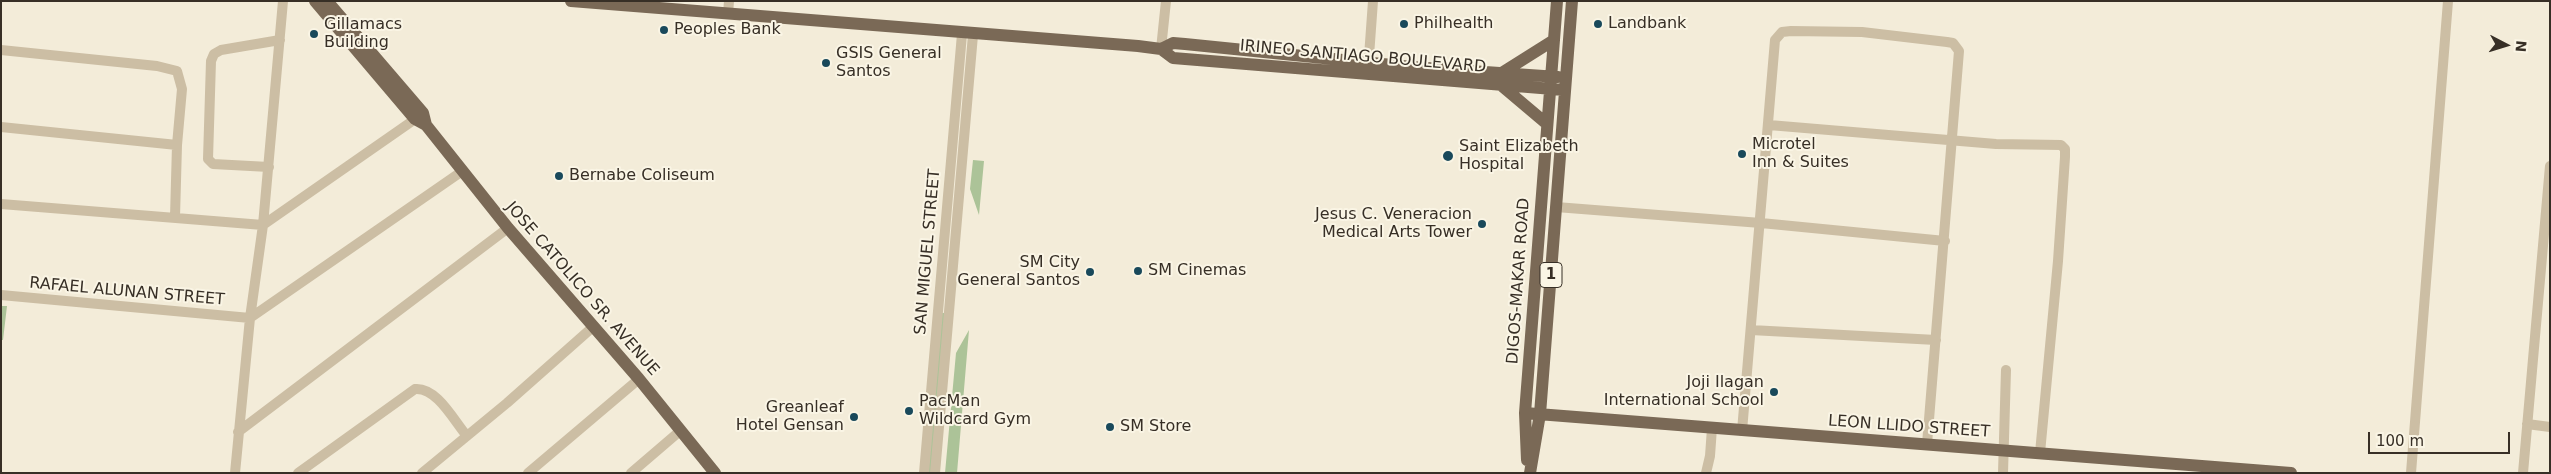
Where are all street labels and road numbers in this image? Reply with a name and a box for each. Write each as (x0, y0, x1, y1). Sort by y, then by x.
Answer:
street label: IRINEO SANTIAGO BOULEVARD (1239, 37, 1487, 77)
street label: SAN MIGUEL STREET (911, 168, 945, 336)
street label: DIGOS-MAKAR ROAD (1504, 197, 1534, 365)
street label: JOSE CATOLICO SR. AVENUE (501, 198, 663, 380)
road number: 1 (1540, 262, 1562, 288)
street label: RAFAEL ALUNAN STREET (29, 274, 225, 310)
street label: LEON LLIDO STREET (1827, 412, 1991, 442)

